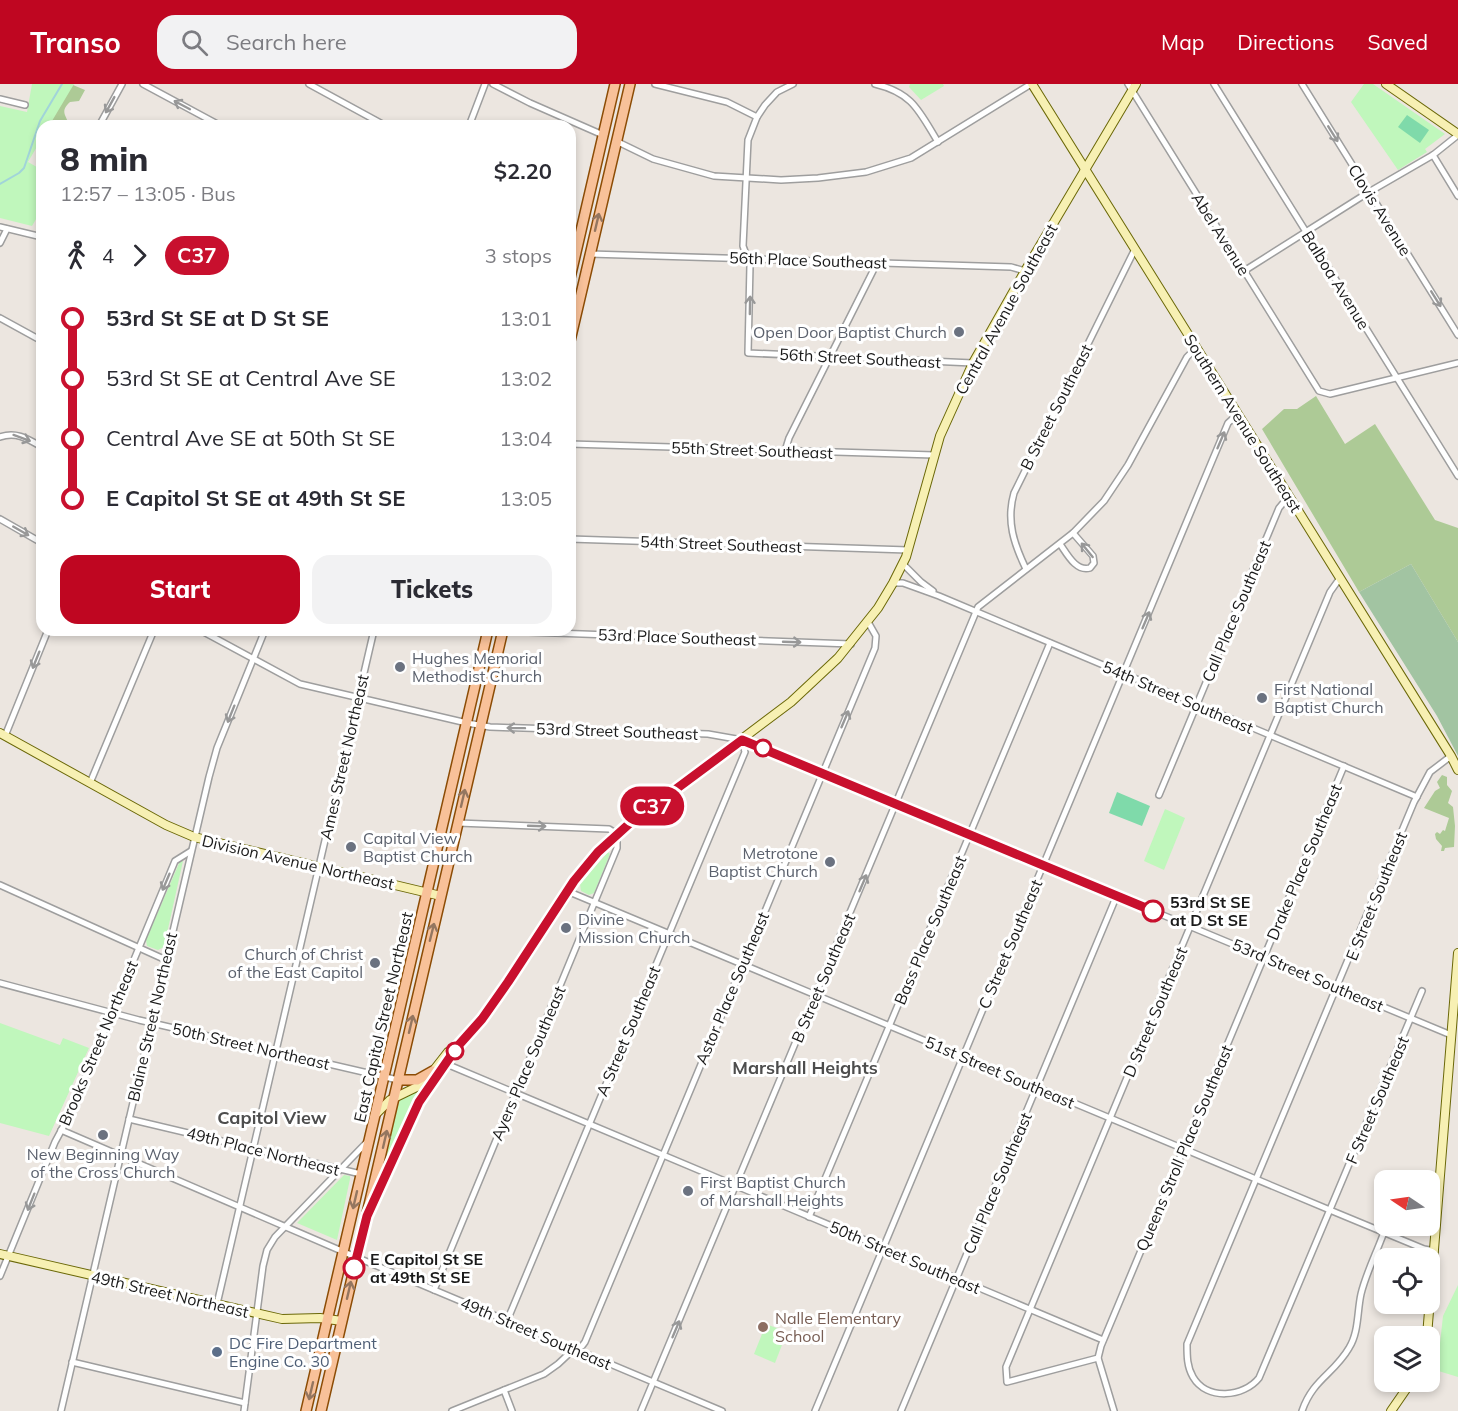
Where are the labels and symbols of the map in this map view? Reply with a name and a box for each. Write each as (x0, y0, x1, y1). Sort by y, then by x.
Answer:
one-way arrow (104, 96, 116, 113)
one-way arrow (174, 99, 191, 111)
one-way arrow (1328, 125, 1340, 142)
street label: Clovis Avenue (1344, 161, 1416, 259)
street label: Abel Avenue (1188, 189, 1254, 279)
one-way arrow (592, 213, 604, 232)
street label: Central Avenue Southeast (951, 220, 1062, 398)
street label: Balboa Avenue (1298, 227, 1374, 333)
street label: 56th Place Southeast (729, 247, 888, 273)
one-way arrow (1429, 291, 1442, 308)
one-way arrow (744, 296, 755, 316)
place label: Open Door Baptist Church (753, 322, 947, 342)
marker: Open Door Baptist Church (952, 325, 966, 339)
street label: Southern Avenue Southeast (1180, 330, 1306, 516)
street label: B Street Southeast (1016, 340, 1097, 473)
street label: 56th Street Southeast (779, 344, 942, 372)
one-way arrow (1216, 431, 1227, 449)
one-way arrow (12, 433, 30, 444)
street label: 55th Street Southeast (671, 437, 834, 463)
one-way arrow (12, 525, 29, 537)
street label: 54th Street Southeast (640, 531, 803, 557)
street label: Call Place Southeast (1197, 537, 1275, 685)
one-way arrow (1081, 542, 1094, 558)
one-way arrow (1141, 611, 1152, 629)
street label: 53rd Place Southeast (598, 624, 757, 650)
one-way arrow (781, 636, 801, 647)
place label: Hughes Memorial Methodist Church (412, 648, 542, 686)
one-way arrow (30, 650, 41, 668)
street label: 54th Street Southeast (1100, 656, 1257, 738)
marker: Hughes Memorial Methodist Church (393, 660, 407, 674)
street label: Ames Street Northeast (315, 672, 373, 842)
place label: First National Baptist Church (1274, 679, 1384, 717)
marker: First National Baptist Church (1255, 691, 1269, 705)
one-way arrow (225, 704, 236, 723)
one-way arrow (840, 710, 851, 728)
street label: 53rd Street Southeast (536, 718, 699, 744)
one-way arrow (507, 722, 527, 734)
unlabelled marker (754, 739, 772, 757)
street label: Drake Place Southeast (1262, 781, 1346, 943)
line badge: C37 (618, 786, 686, 826)
one-way arrow (458, 789, 470, 808)
one-way arrow (527, 820, 547, 831)
place label: Capital View Baptist Church (363, 828, 473, 866)
street label: E Street Southeast (1341, 828, 1411, 963)
street label: Division Avenue Northeast (200, 830, 396, 894)
marker: Capital View Baptist Church (344, 840, 358, 854)
place label: Metrotone Baptist Church (708, 843, 818, 881)
street label: Bass Place Southeast (890, 852, 971, 1008)
marker: Metrotone Baptist Church (823, 855, 837, 869)
one-way arrow (160, 872, 171, 891)
one-way arrow (858, 874, 869, 892)
street label: C Street Southeast (974, 876, 1046, 1012)
place label: 53rd St SE at D St SE (1170, 892, 1250, 930)
marker: 53rd St SE at D St SE (1142, 900, 1164, 922)
street label: Astor Place Southeast (691, 908, 773, 1067)
street label: East Capitol Street Northeast (349, 909, 417, 1124)
place label: Divine Mission Church (578, 909, 690, 947)
street label: B Street Southeast (787, 910, 859, 1046)
marker: Divine Mission Church (559, 921, 573, 935)
one-way arrow (426, 923, 438, 942)
street label: Blaine Street Northeast (123, 930, 181, 1103)
street label: 53rd Street Southeast (1229, 934, 1387, 1016)
street label: D Street Southeast (1119, 943, 1192, 1080)
place label: Church of Christ of the East Capitol (228, 944, 363, 982)
marker: Church of Christ of the East Capitol (368, 956, 382, 970)
street label: Brooks Street Northeast (54, 957, 142, 1129)
street label: A Street Southeast (592, 963, 665, 1099)
street label: Ayers Place Southeast (486, 982, 570, 1143)
one-way arrow (405, 1015, 417, 1034)
street label: 50th Street Northeast (170, 1018, 332, 1074)
street label: 51st Street Southeast (922, 1031, 1078, 1113)
street label: F Street Southeast (1341, 1033, 1413, 1167)
street label: Queens Stroll Place Southeast (1131, 1041, 1237, 1254)
unlabelled marker (446, 1042, 464, 1060)
district label: Marshall Heights (732, 1056, 878, 1079)
district label: Capitol View (217, 1106, 327, 1129)
street label: Call Place Southeast (958, 1109, 1036, 1257)
street label: 49th Place Northeast (184, 1122, 342, 1180)
marker: New Beginning Way of the Cross Church (96, 1128, 110, 1142)
one-way arrow (379, 1129, 391, 1148)
place label: New Beginning Way of the Cross Church (27, 1144, 180, 1182)
north arrow (1374, 1170, 1440, 1236)
place label: First Baptist Church of Marshall Heights (700, 1172, 846, 1210)
marker: First Baptist Church of Marshall Heights (681, 1184, 695, 1198)
one-way arrow (349, 1190, 361, 1209)
one-way arrow (25, 1192, 36, 1211)
street label: 50th Street Southeast (827, 1216, 984, 1298)
place label: E Capitol St SE at 49th St SE (370, 1249, 483, 1287)
marker: E Capitol St SE at 49th St SE (343, 1257, 365, 1279)
street label: 49th Street Northeast (89, 1266, 251, 1322)
one-way arrow (344, 1280, 356, 1299)
street label: 49th Street Southeast (458, 1292, 615, 1374)
place label: Nalle Elementary School (775, 1308, 902, 1346)
one-way arrow (671, 1320, 683, 1338)
marker: Nalle Elementary School (756, 1320, 770, 1334)
place label: DC Fire Department Engine Co. 30 (229, 1333, 377, 1371)
marker: DC Fire Department Engine Co. 30 (210, 1345, 224, 1359)
one-way arrow (304, 1381, 316, 1400)

